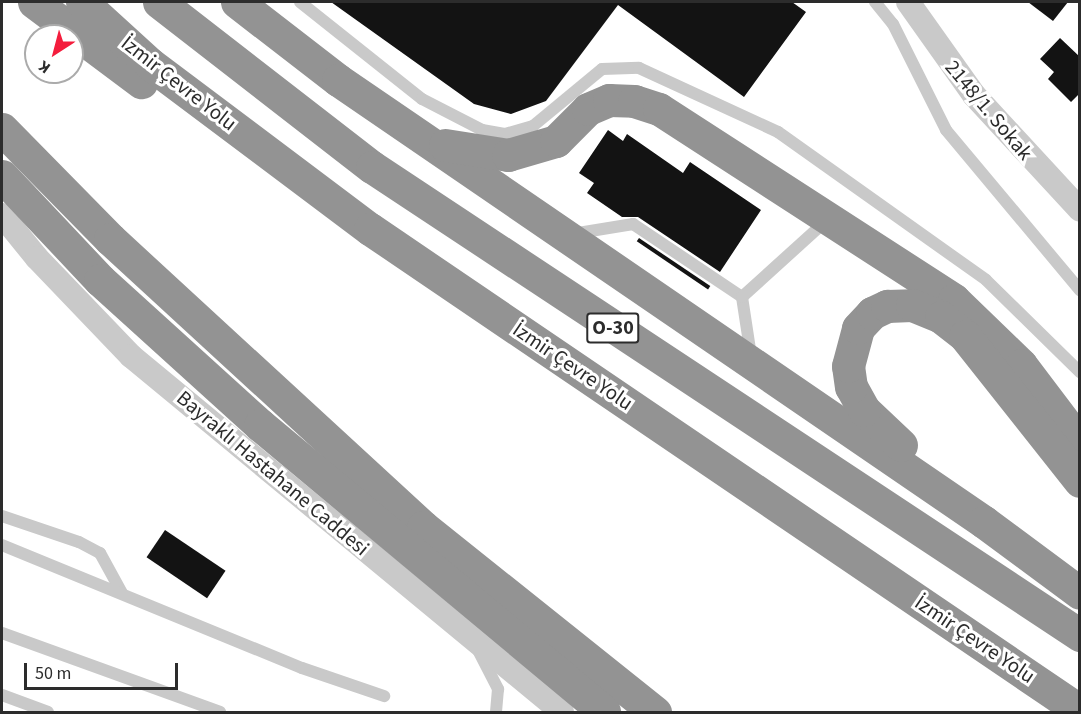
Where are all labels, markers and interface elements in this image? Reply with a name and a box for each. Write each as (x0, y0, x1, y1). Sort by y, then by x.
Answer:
north arrow (24, 24, 84, 84)
street label: İzmir Çevre Yolu (116, 30, 242, 136)
text: K (34, 55, 55, 79)
street label: 2148/1. Sokak (940, 55, 1038, 165)
road number: O-30 (586, 311, 640, 345)
street label: İzmir Çevre Yolu (508, 316, 638, 416)
street label: Bayraklı Hastahane Caddesi (172, 385, 374, 561)
street label: İzmir Çevre Yolu (910, 589, 1040, 689)
scale bar (27, 651, 182, 689)
text: 50 m (35, 661, 71, 686)

